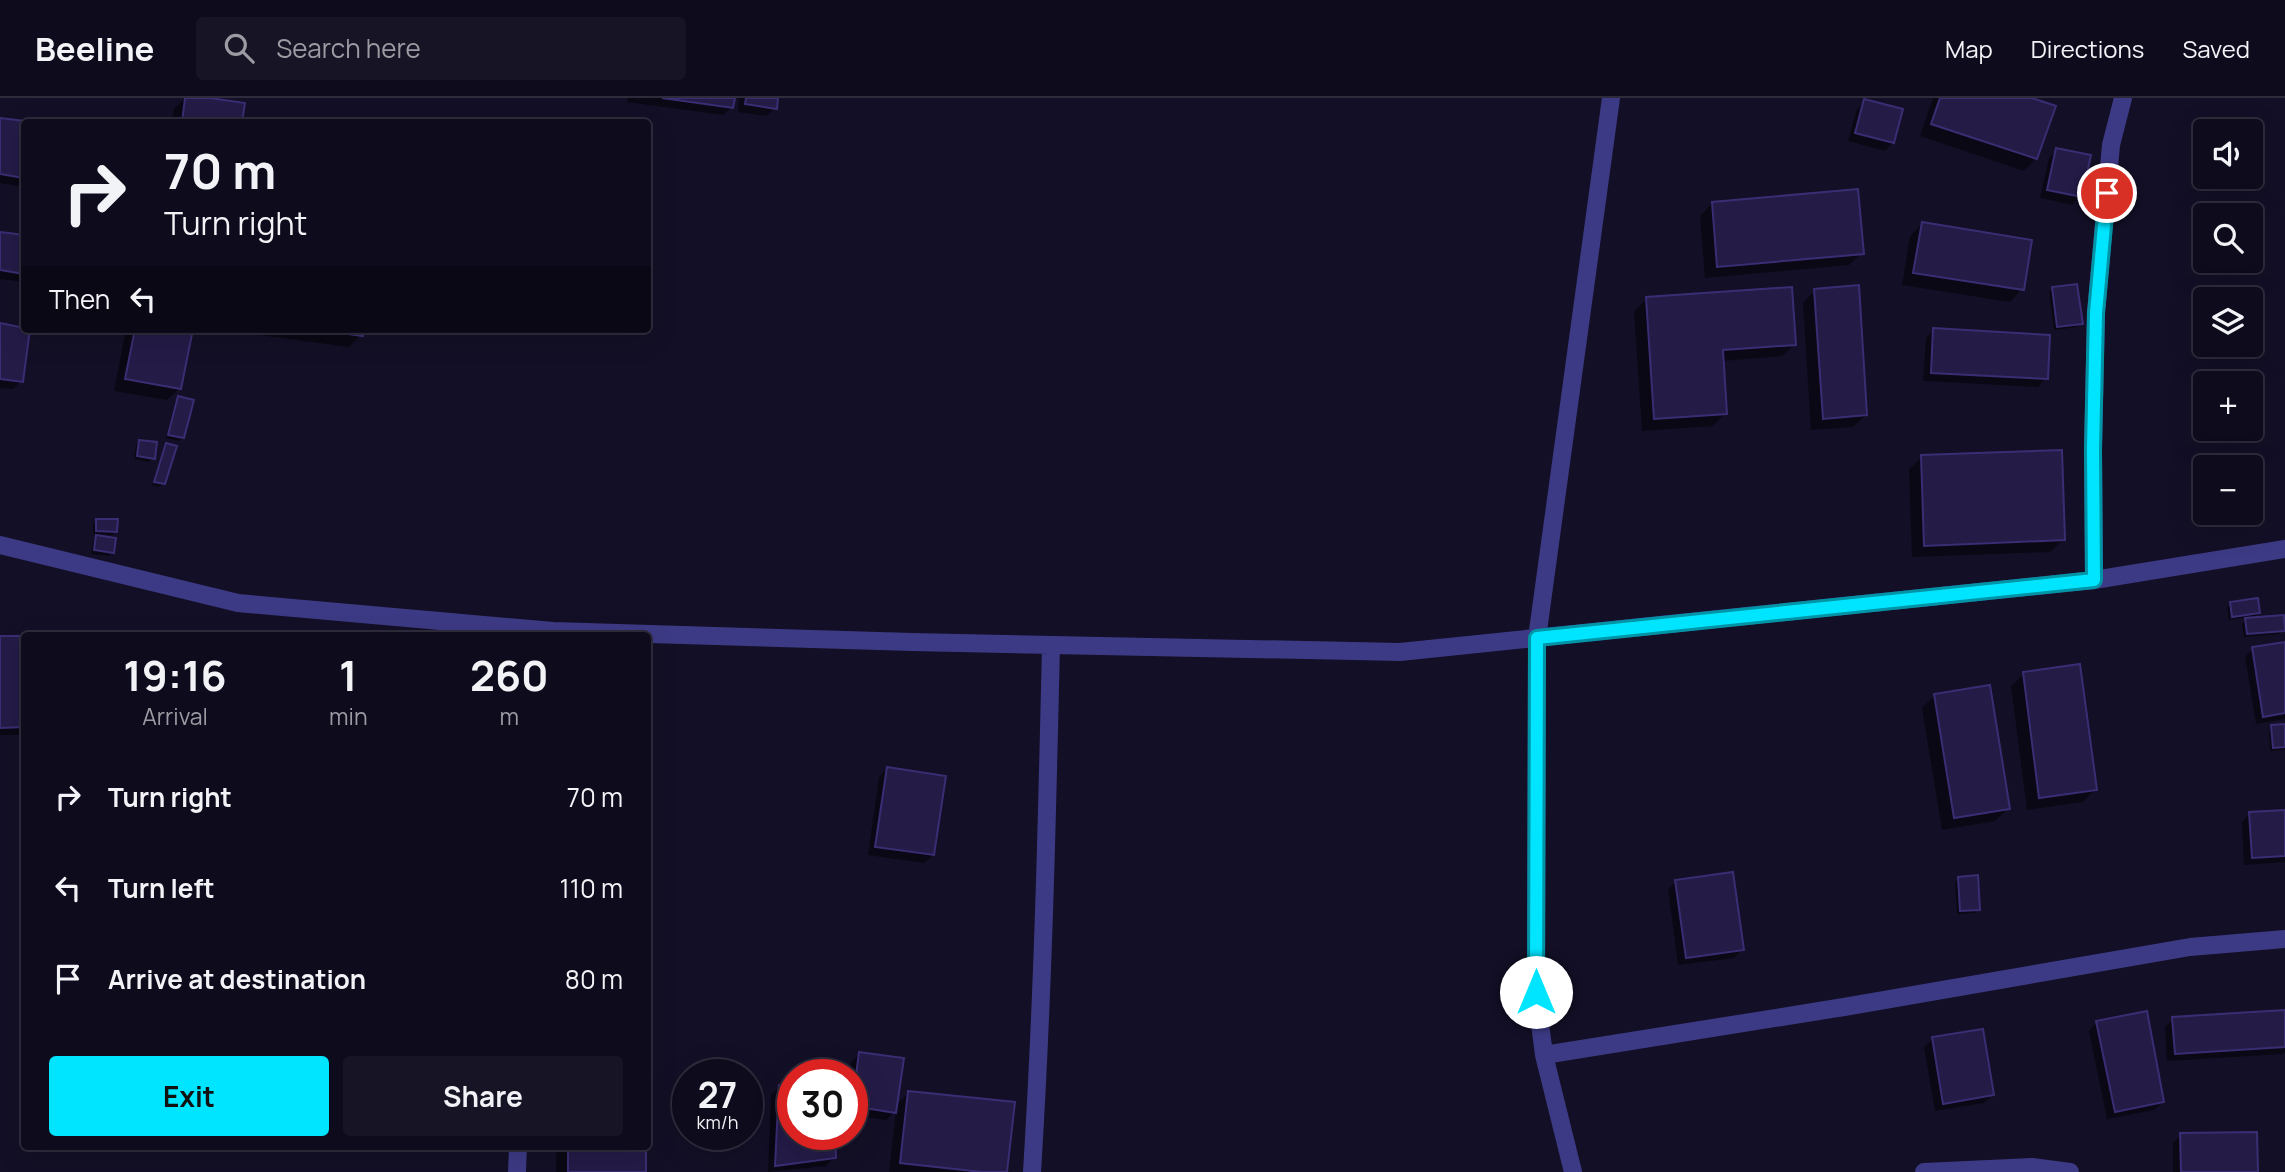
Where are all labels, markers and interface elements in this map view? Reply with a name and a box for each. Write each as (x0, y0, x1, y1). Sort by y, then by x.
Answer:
search box (196, 17, 686, 80)
text: Beeline (35, 26, 154, 71)
icon: search (220, 29, 258, 67)
text: Search here (276, 30, 421, 66)
text: Map (1945, 32, 1993, 65)
text: Directions (2031, 32, 2144, 65)
text: Saved (2182, 32, 2250, 65)
map controls (2193, 119, 2263, 525)
button: sound (2193, 119, 2263, 189)
text: 70 m (164, 137, 276, 204)
icon: right (49, 147, 140, 238)
pin (2077, 163, 2137, 223)
icon: arrive (2088, 174, 2126, 212)
text: Turn right (164, 201, 307, 245)
button: search (2193, 203, 2263, 273)
icon: left (124, 280, 162, 318)
text: Then (49, 281, 110, 317)
button: layers (2193, 287, 2263, 357)
button: + (2193, 371, 2263, 441)
button: − (2193, 455, 2263, 525)
text: 19:16 (123, 646, 227, 704)
text: 1 (339, 646, 358, 704)
text: 260 (470, 646, 549, 704)
text: Arrival (142, 700, 208, 732)
text: min (329, 700, 368, 732)
text: m (500, 700, 519, 732)
icon: right (49, 778, 87, 816)
text: Turn right (108, 779, 232, 815)
text: 70 m (567, 779, 623, 815)
icon: left (49, 869, 87, 907)
text: Turn left (108, 870, 215, 906)
text: 110 m (560, 870, 623, 906)
position arrow (1499, 955, 1573, 1029)
icon: arrive (49, 960, 87, 998)
text: Arrive at destination (108, 961, 366, 997)
text: 80 m (565, 961, 623, 997)
button: Exit (49, 1056, 329, 1136)
button: Share (343, 1056, 623, 1136)
speed limit sign: 30 (777, 1059, 868, 1150)
text: 27 (698, 1071, 737, 1119)
text: km/h (697, 1110, 738, 1134)

